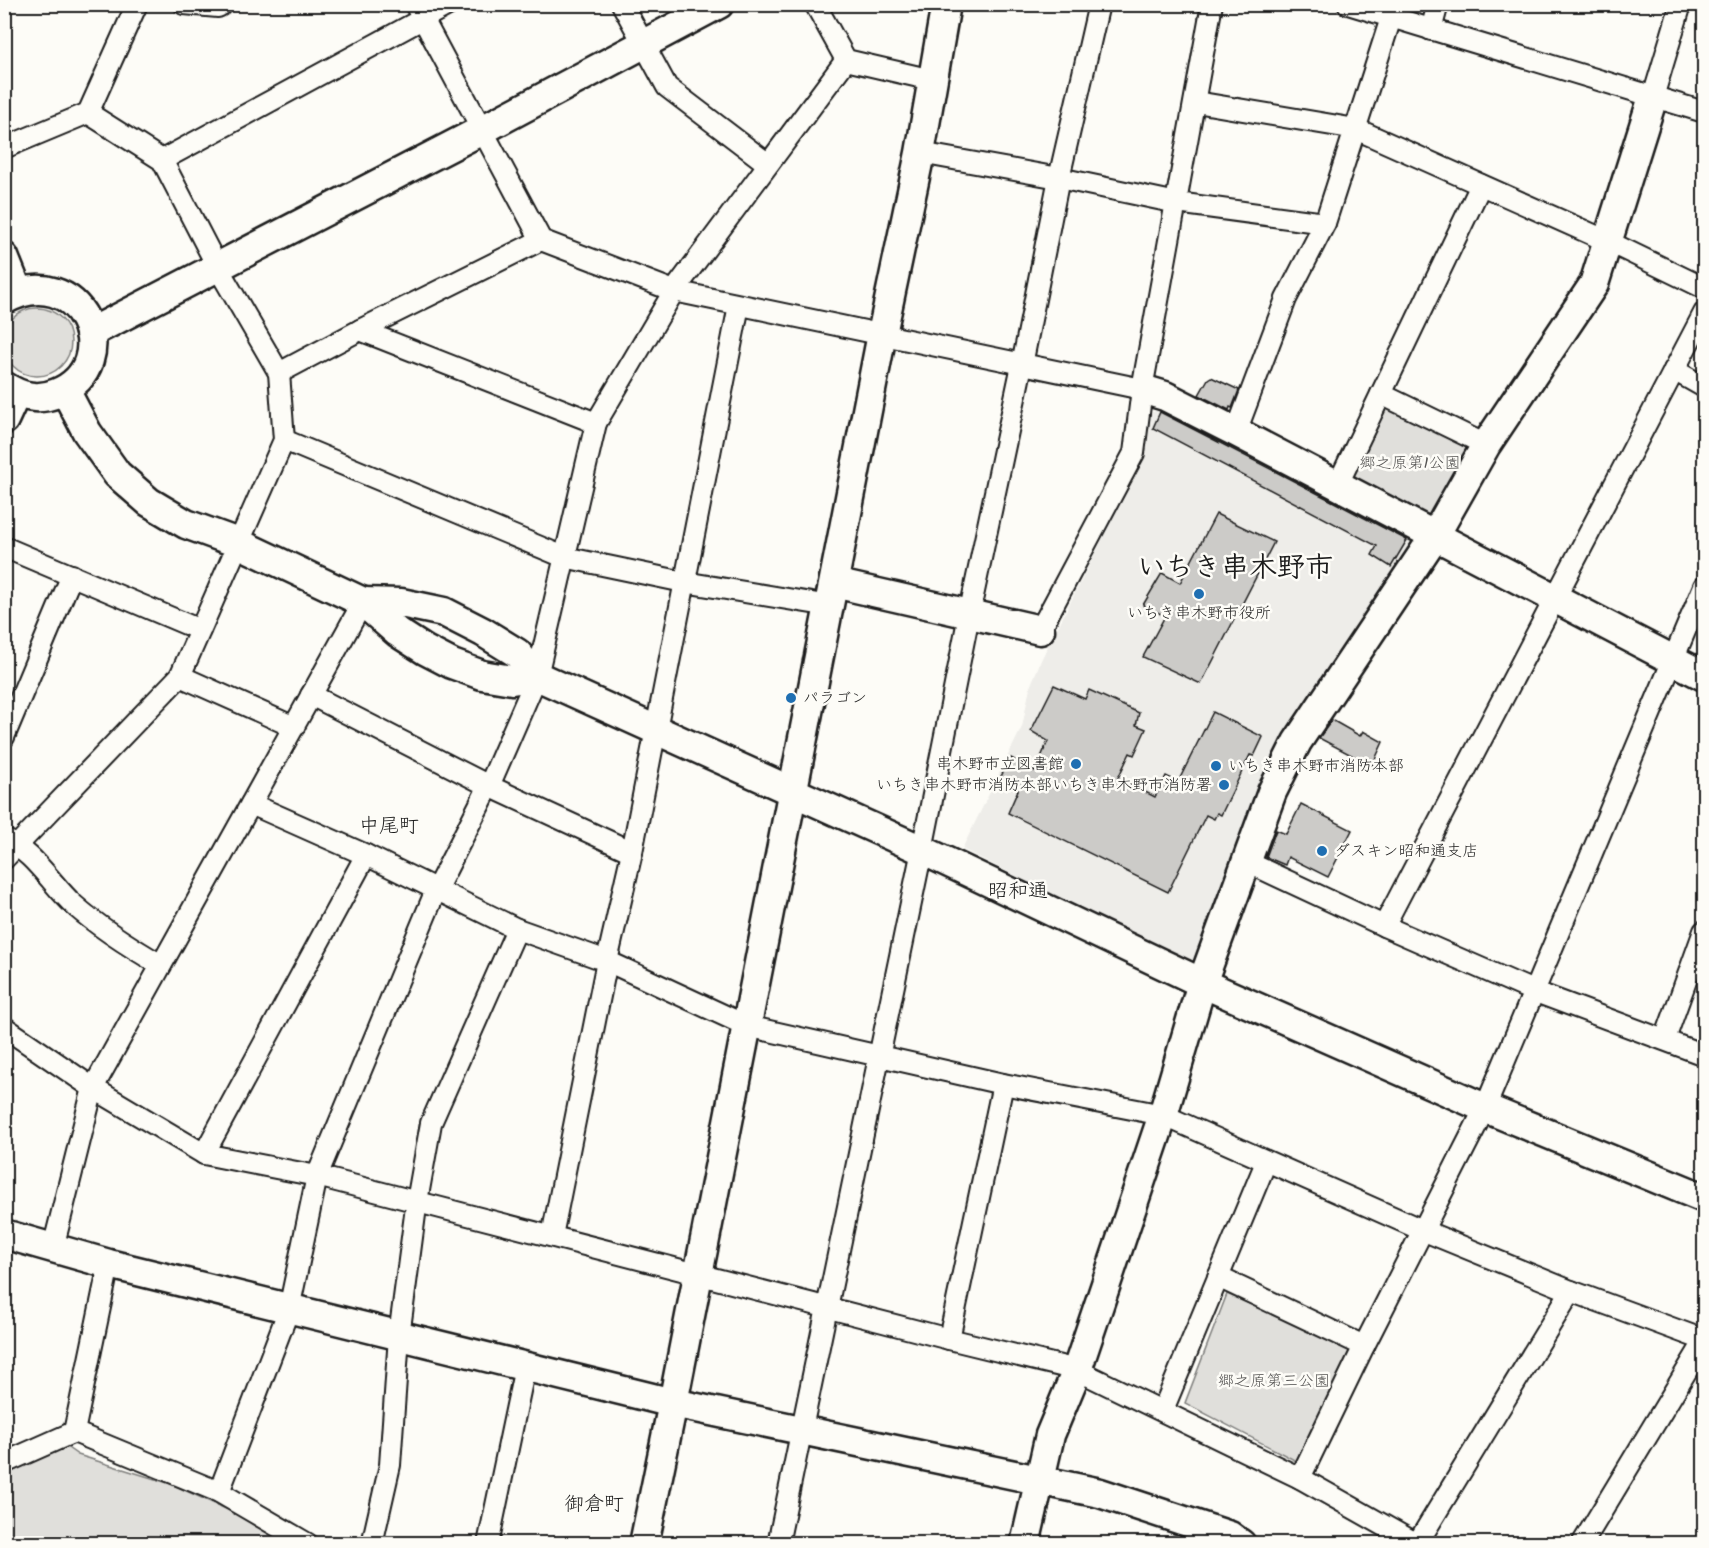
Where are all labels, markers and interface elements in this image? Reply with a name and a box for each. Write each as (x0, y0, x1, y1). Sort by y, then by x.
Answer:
park label: 郷之原第1公園 (1359, 451, 1461, 476)
district label: いちき串木野市 (1137, 546, 1333, 591)
marker: いちき串木野市役所 (1192, 587, 1206, 601)
place label: いちき串木野市役所 (1127, 601, 1271, 626)
place label: パラゴン (803, 686, 867, 711)
marker: パラゴン (784, 691, 798, 705)
place label: 串木野市立図書館 (936, 752, 1064, 777)
place label: いちき串木野市消防本部 (1228, 754, 1404, 779)
marker: 串木野市立図書館 (1069, 757, 1083, 771)
marker: いちき串木野市消防本部 (1209, 759, 1223, 773)
place label: いちき串木野市消防本部いちき串木野市消防署 (876, 773, 1212, 798)
marker: いちき串木野市消防本部いちき串木野市消防署 (1217, 778, 1231, 792)
district label: 中尾町 (359, 811, 419, 843)
place label: ダスキン昭和通支店 (1334, 839, 1478, 864)
marker: ダスキン昭和通支店 (1315, 844, 1329, 858)
district label: 昭和通 (988, 876, 1048, 908)
park label: 郷之原第三公園 (1218, 1369, 1330, 1394)
district label: 御倉町 (564, 1489, 624, 1521)

